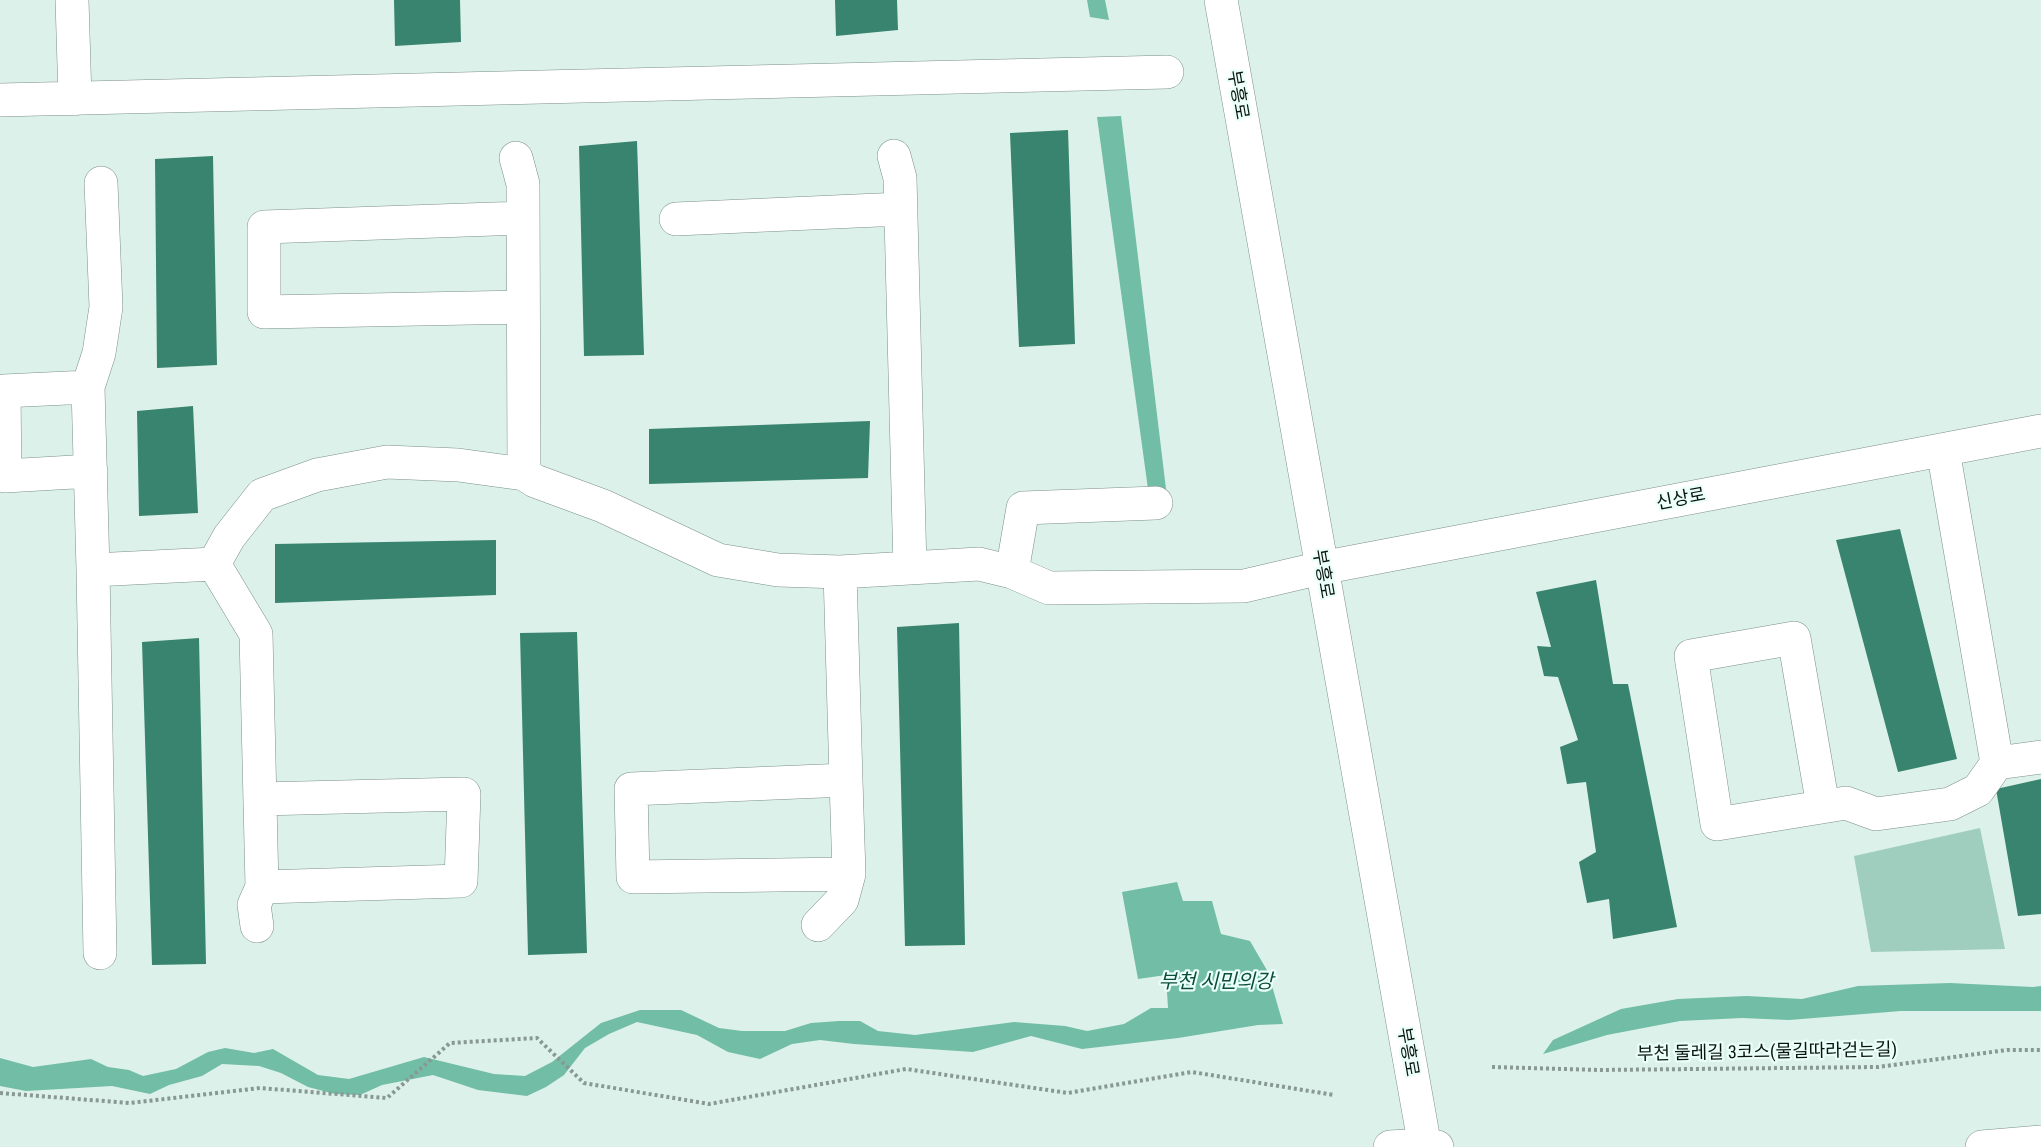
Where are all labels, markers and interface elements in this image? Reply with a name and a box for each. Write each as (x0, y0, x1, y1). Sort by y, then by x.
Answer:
street label: 부흥로 (1222, 69, 1252, 121)
street label: 신상로 (1655, 485, 1707, 515)
street label: 부흥로 (1307, 548, 1337, 600)
water label: 부천 시민의강 (1159, 971, 1273, 995)
street label: 부흥로 (1392, 1026, 1422, 1078)
street label: 부천 둘레길 3코스(물길따라걷는길) (1637, 1040, 1897, 1066)

